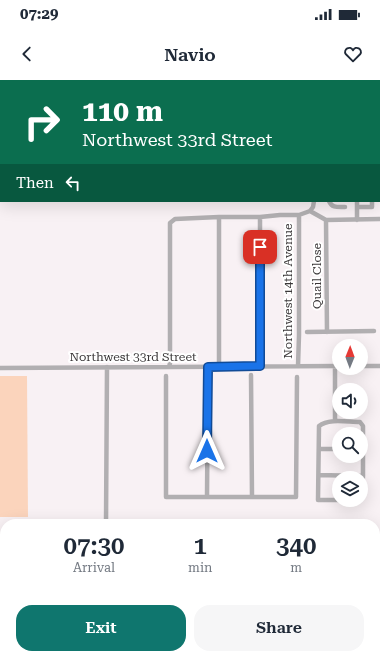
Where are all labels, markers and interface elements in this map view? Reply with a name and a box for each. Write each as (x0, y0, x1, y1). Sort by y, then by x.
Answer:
text: 07:29 (20, 5, 58, 23)
icon: back (16, 43, 38, 65)
icon: heart (342, 43, 364, 65)
text: Navio (164, 44, 216, 65)
text: 110 m (82, 95, 163, 128)
icon: right (16, 96, 68, 148)
text: Northwest 33rd Street (82, 129, 272, 150)
icon: left (62, 172, 84, 194)
text: Then (16, 174, 54, 192)
street label: Northwest 14th Avenue (281, 223, 295, 359)
pin (243, 230, 277, 264)
icon: arrive (249, 236, 271, 258)
street label: Quail Close (310, 243, 324, 309)
north arrow (332, 339, 368, 375)
map controls (332, 339, 368, 507)
street label: Northwest 33rd Street (70, 350, 197, 364)
button: sound (332, 383, 368, 419)
button: search (332, 427, 368, 463)
position arrow (186, 430, 228, 472)
button: layers (332, 471, 368, 507)
text: 07:30 (64, 532, 124, 560)
text: 1 (194, 532, 207, 560)
text: 340 (276, 532, 316, 560)
text: Arrival (73, 560, 115, 575)
text: min (188, 560, 212, 575)
text: m (290, 560, 302, 575)
button: Exit (16, 605, 186, 651)
button: Share (194, 605, 364, 651)

